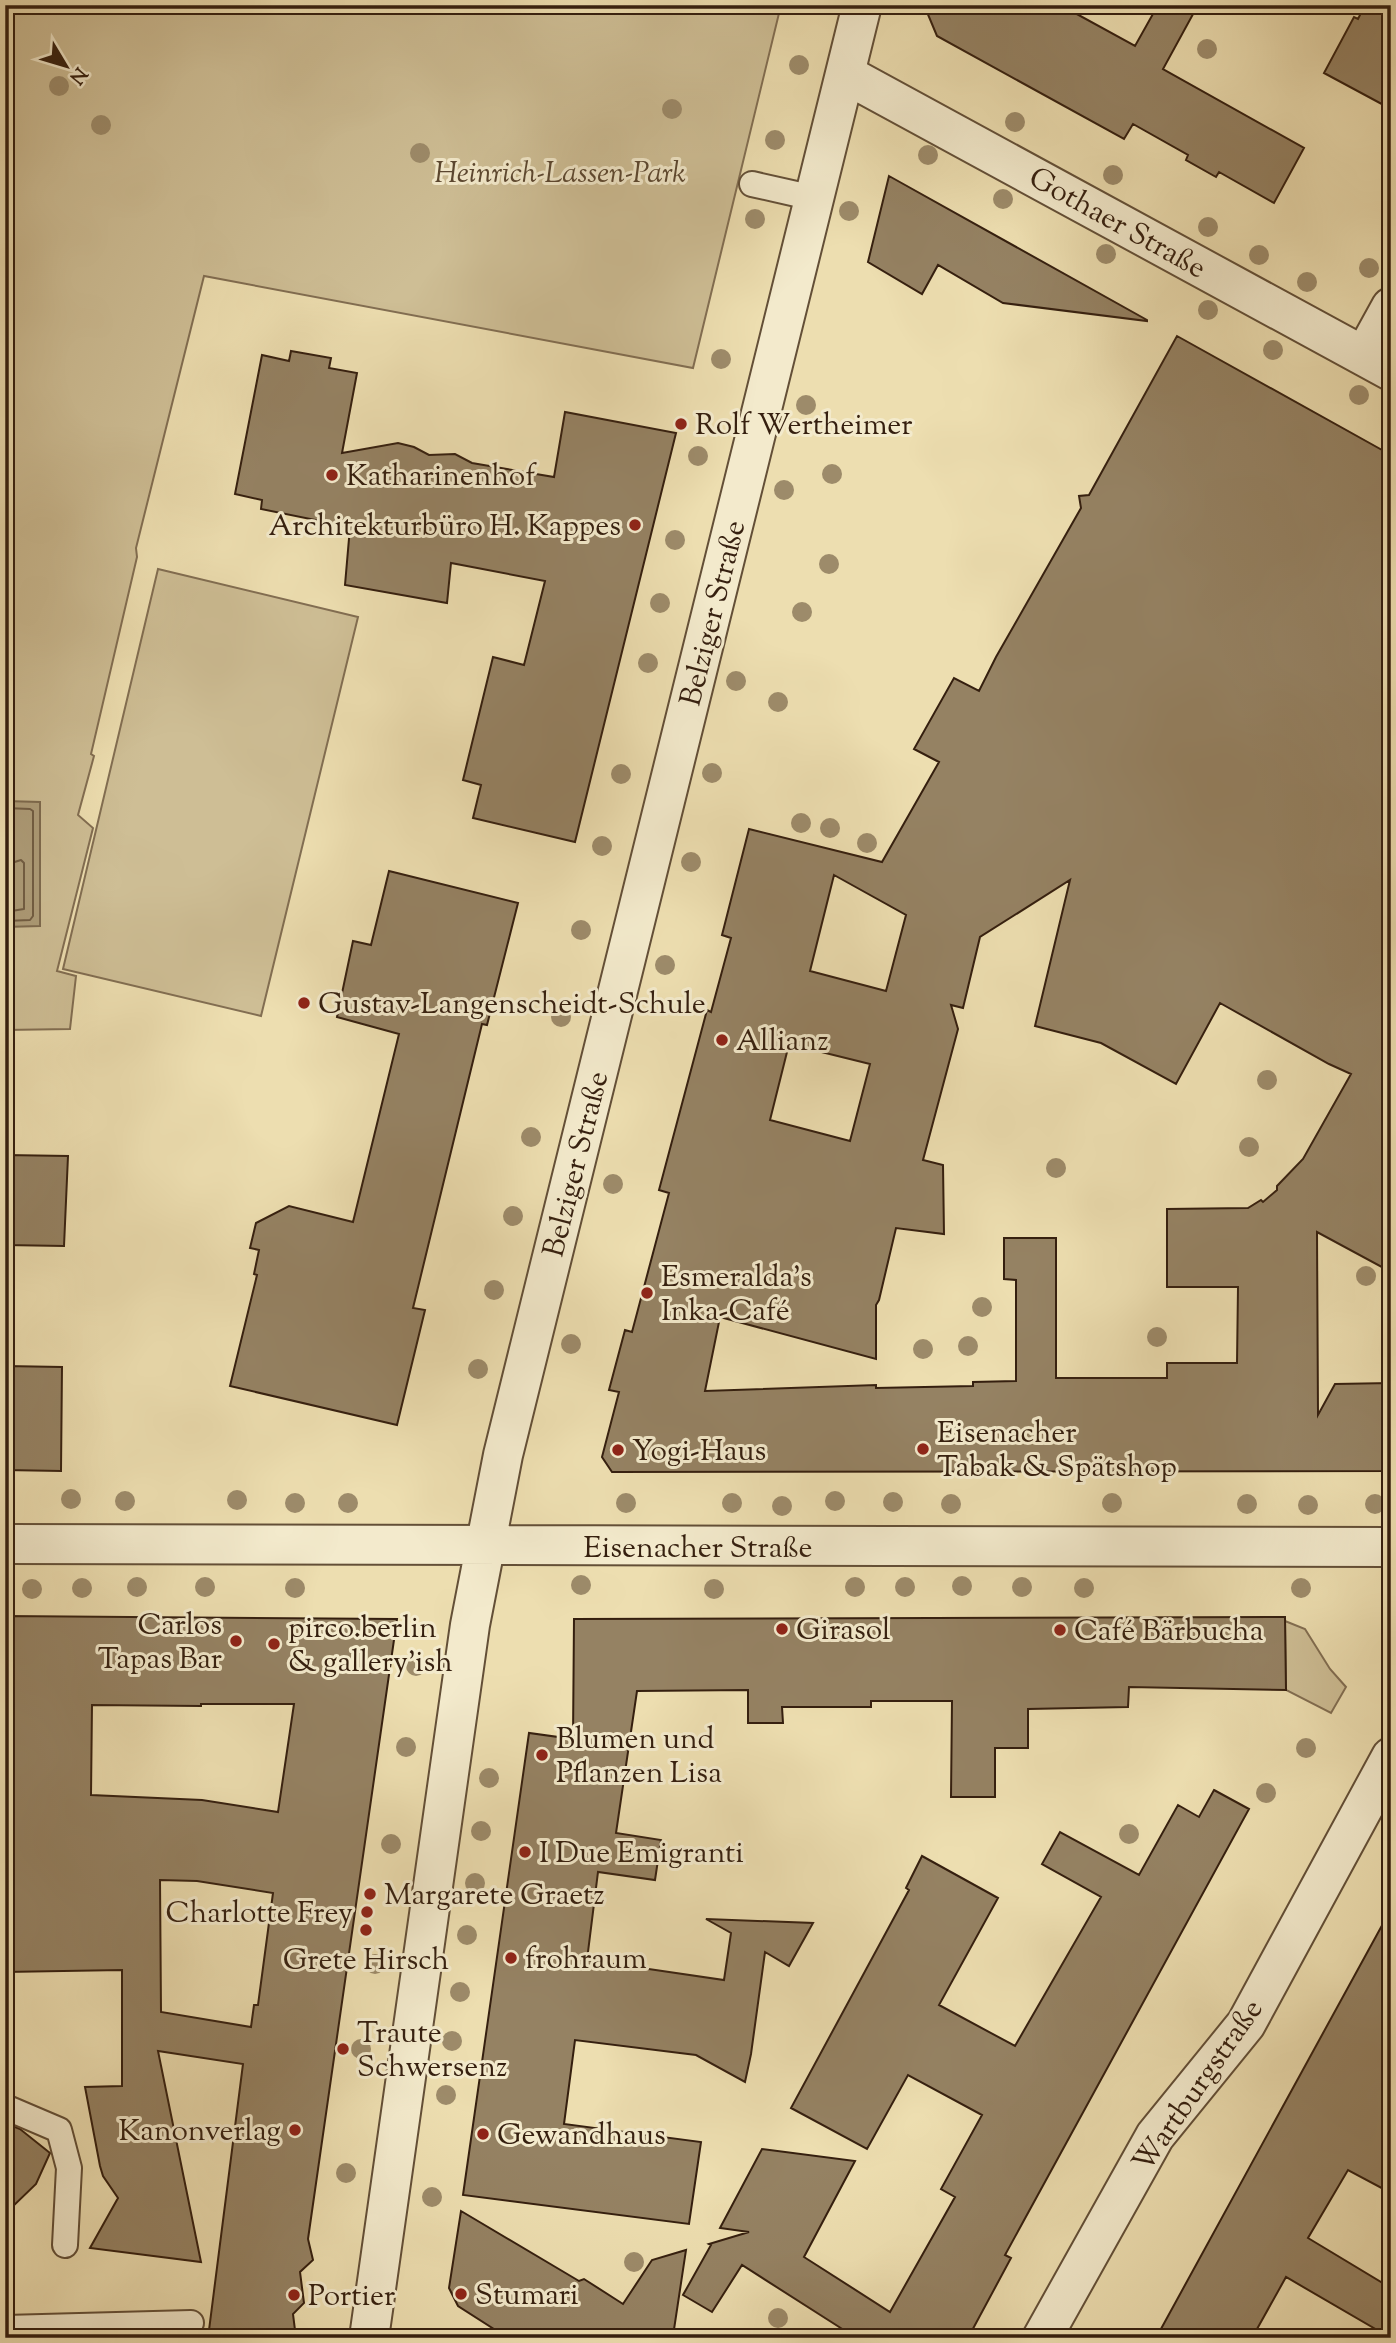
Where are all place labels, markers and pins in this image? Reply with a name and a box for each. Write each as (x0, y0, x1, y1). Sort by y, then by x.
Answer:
place label: Rolf Wertheimer (695, 405, 912, 448)
marker: Rolf Wertheimer (673, 416, 689, 432)
place label: Katharinenhof (346, 456, 537, 499)
marker: Katharinenhof (324, 467, 340, 483)
place label: Architekturbüro H. Kappes (269, 506, 621, 549)
marker: Architekturbüro H. Kappes (627, 517, 643, 533)
place label: Gustav-Langenscheidt-Schule (318, 984, 706, 1027)
marker: Gustav-Langenscheidt-Schule (296, 995, 312, 1011)
place label: Allianz (736, 1021, 829, 1064)
marker: Allianz (714, 1032, 730, 1048)
place label: Esmeralda's Inka-Café (661, 1257, 812, 1334)
marker: Esmeralda's Inka-Café (639, 1285, 655, 1301)
place label: Eisenacher Tabak & Spätshop (937, 1413, 1177, 1490)
place label: Yogi-Haus (632, 1431, 766, 1474)
marker: Eisenacher Tabak & Spätshop (915, 1441, 931, 1457)
marker: Yogi-Haus (610, 1442, 626, 1458)
place label: Carlos Tapas Bar (98, 1605, 222, 1682)
place label: pirco.berlin & gallery'ish (288, 1608, 453, 1685)
place label: Girasol (796, 1610, 890, 1653)
place label: Café Bärbucha (1074, 1611, 1264, 1654)
marker: Girasol (774, 1621, 790, 1637)
marker: Café Bärbucha (1052, 1622, 1068, 1638)
marker: Carlos Tapas Bar (228, 1633, 244, 1649)
marker: pirco.berlin & gallery'ish (266, 1636, 282, 1652)
place label: Blumen und Pflanzen Lisa (556, 1719, 722, 1796)
marker: Blumen und Pflanzen Lisa (534, 1747, 550, 1763)
place label: I Due Emigranti (539, 1833, 744, 1876)
marker: I Due Emigranti (517, 1844, 533, 1860)
place label: Margarete Graetz (384, 1875, 605, 1918)
marker: Margarete Graetz (362, 1886, 378, 1902)
place label: Charlotte Frey (166, 1893, 353, 1936)
marker: Charlotte Frey (359, 1904, 375, 1920)
marker: Grete Hirsch (358, 1922, 374, 1938)
place label: frohraum (525, 1939, 647, 1982)
place label: Grete Hirsch (283, 1940, 450, 1983)
marker: frohraum (503, 1950, 519, 1966)
place label: Traute Schwersenz (357, 2013, 507, 2090)
marker: Traute Schwersenz (335, 2041, 351, 2057)
place label: Kanonverlag (118, 2111, 281, 2154)
place label: Gewandhaus (497, 2115, 666, 2158)
marker: Kanonverlag (287, 2122, 303, 2138)
marker: Gewandhaus (475, 2126, 491, 2142)
place label: Stumari (475, 2275, 578, 2318)
place label: Portier (308, 2276, 395, 2319)
marker: Stumari (453, 2286, 469, 2302)
marker: Portier (286, 2287, 302, 2303)

